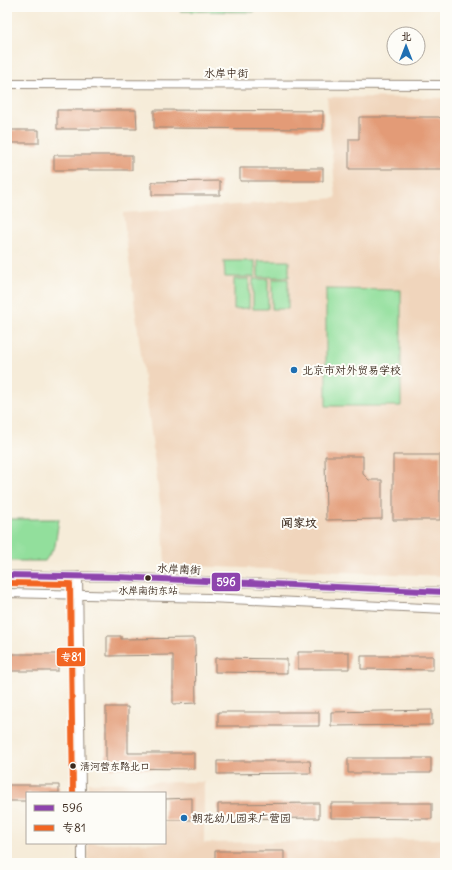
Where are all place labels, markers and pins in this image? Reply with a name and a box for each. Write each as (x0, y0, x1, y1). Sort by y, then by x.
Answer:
place label: 北京市对外贸易学校 (302, 363, 401, 377)
marker: 北京市对外贸易学校 (289, 365, 299, 375)
marker: 水岸南街东站 (143, 573, 153, 583)
place label: 水岸南街东站 (118, 584, 178, 597)
place label: 清河营东路北口 (80, 760, 150, 773)
marker: 清河营东路北口 (68, 761, 78, 771)
place label: 朝花幼儿园来广营园 (192, 811, 291, 825)
marker: 朝花幼儿园来广营园 (179, 813, 189, 823)

